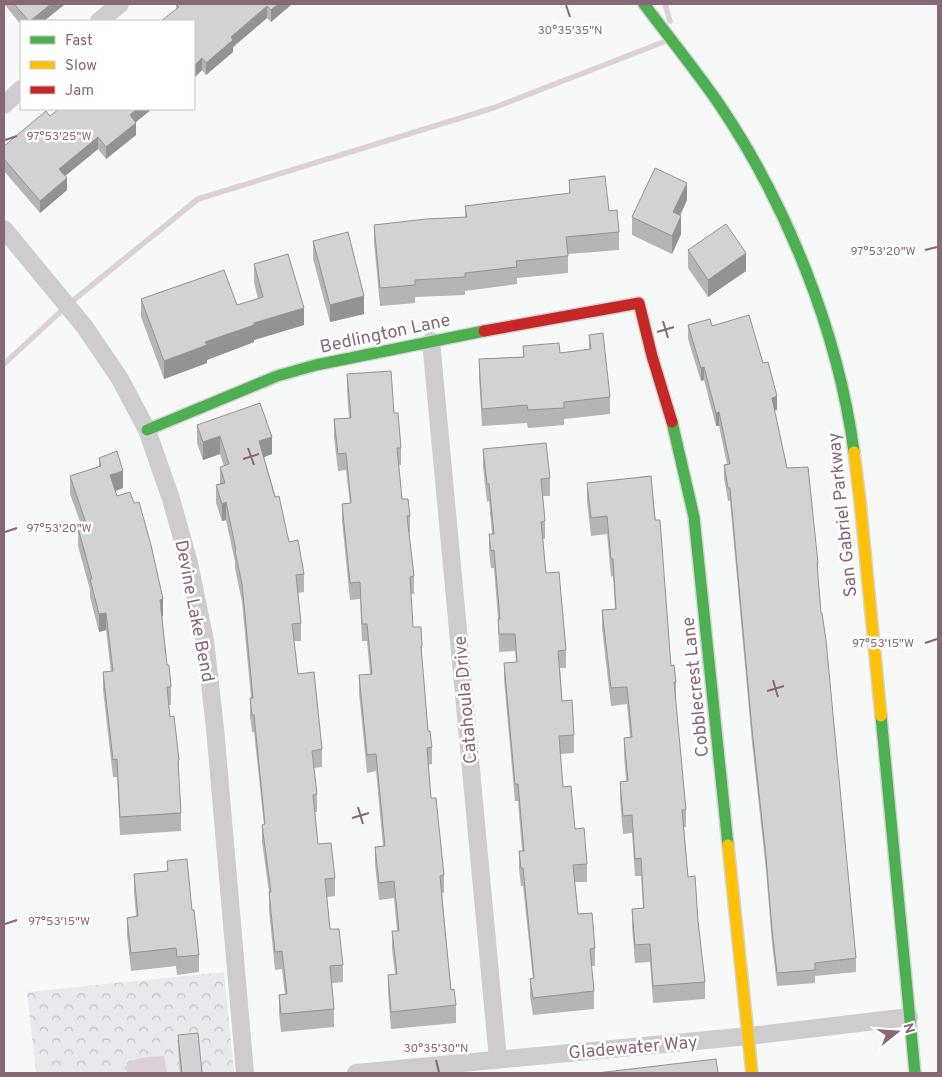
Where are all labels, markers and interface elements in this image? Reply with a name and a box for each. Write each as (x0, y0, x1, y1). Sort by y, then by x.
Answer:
legend (20, 20, 195, 110)
text: 30°35'35"N (538, 23, 602, 39)
text: Fast (65, 32, 93, 51)
text: Slow (65, 57, 97, 76)
text: Jam (65, 82, 94, 101)
text: 97°53'25"W (27, 129, 91, 145)
text: 97°53'20"W (850, 244, 916, 260)
street label: Bedlington Lane (318, 309, 453, 360)
street label: San Gabriel Parkway (823, 431, 864, 598)
text: 97°53'20"W (26, 521, 92, 537)
street label: Devine Lake Bend (168, 538, 219, 684)
street label: Cobblecrest Lane (678, 616, 715, 758)
street label: Catahoula Drive (449, 635, 484, 765)
text: 97°53'15"W (852, 636, 914, 652)
text: 97°53'15"W (28, 914, 90, 930)
north arrow (872, 1007, 922, 1057)
text: N (898, 1021, 918, 1036)
street label: Gladewater Way (568, 1031, 699, 1066)
text: 30°35'30"N (403, 1041, 469, 1057)

